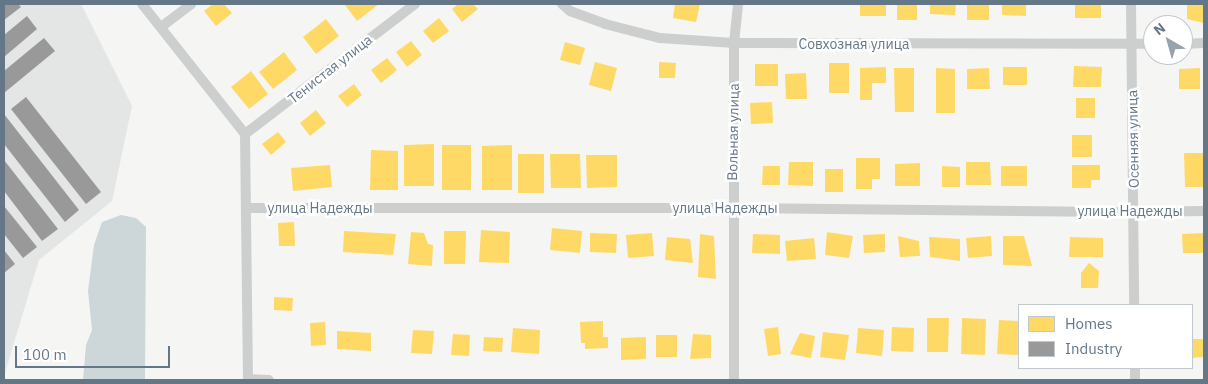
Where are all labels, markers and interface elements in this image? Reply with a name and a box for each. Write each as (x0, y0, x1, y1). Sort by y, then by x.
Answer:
north arrow (1143, 15, 1193, 65)
text: N (1150, 19, 1169, 39)
street label: Тенистая улица (285, 31, 375, 107)
street label: Совхозная улица (798, 36, 910, 52)
street label: Вольная улица (724, 83, 742, 181)
street label: Осенняя улица (1124, 90, 1142, 188)
street label: улица Надежды (267, 200, 373, 216)
street label: улица Надежды (672, 200, 778, 216)
street label: улица Надежды (1077, 203, 1183, 219)
legend (1018, 304, 1193, 369)
text: Homes (1065, 314, 1113, 333)
scale bar (18, 336, 172, 368)
text: Industry (1065, 339, 1122, 358)
text: 100 m (23, 345, 67, 364)

